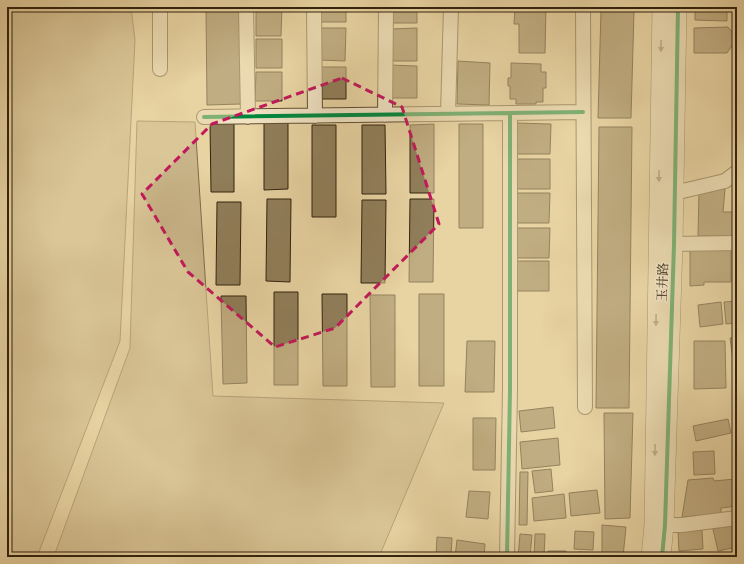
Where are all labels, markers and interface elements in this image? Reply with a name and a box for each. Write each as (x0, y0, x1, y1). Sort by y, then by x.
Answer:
one-way arrow (658, 40, 664, 53)
one-way arrow (656, 170, 662, 183)
street label: 玉井路 (653, 262, 673, 302)
one-way arrow (653, 314, 660, 326)
one-way arrow (651, 444, 658, 456)

